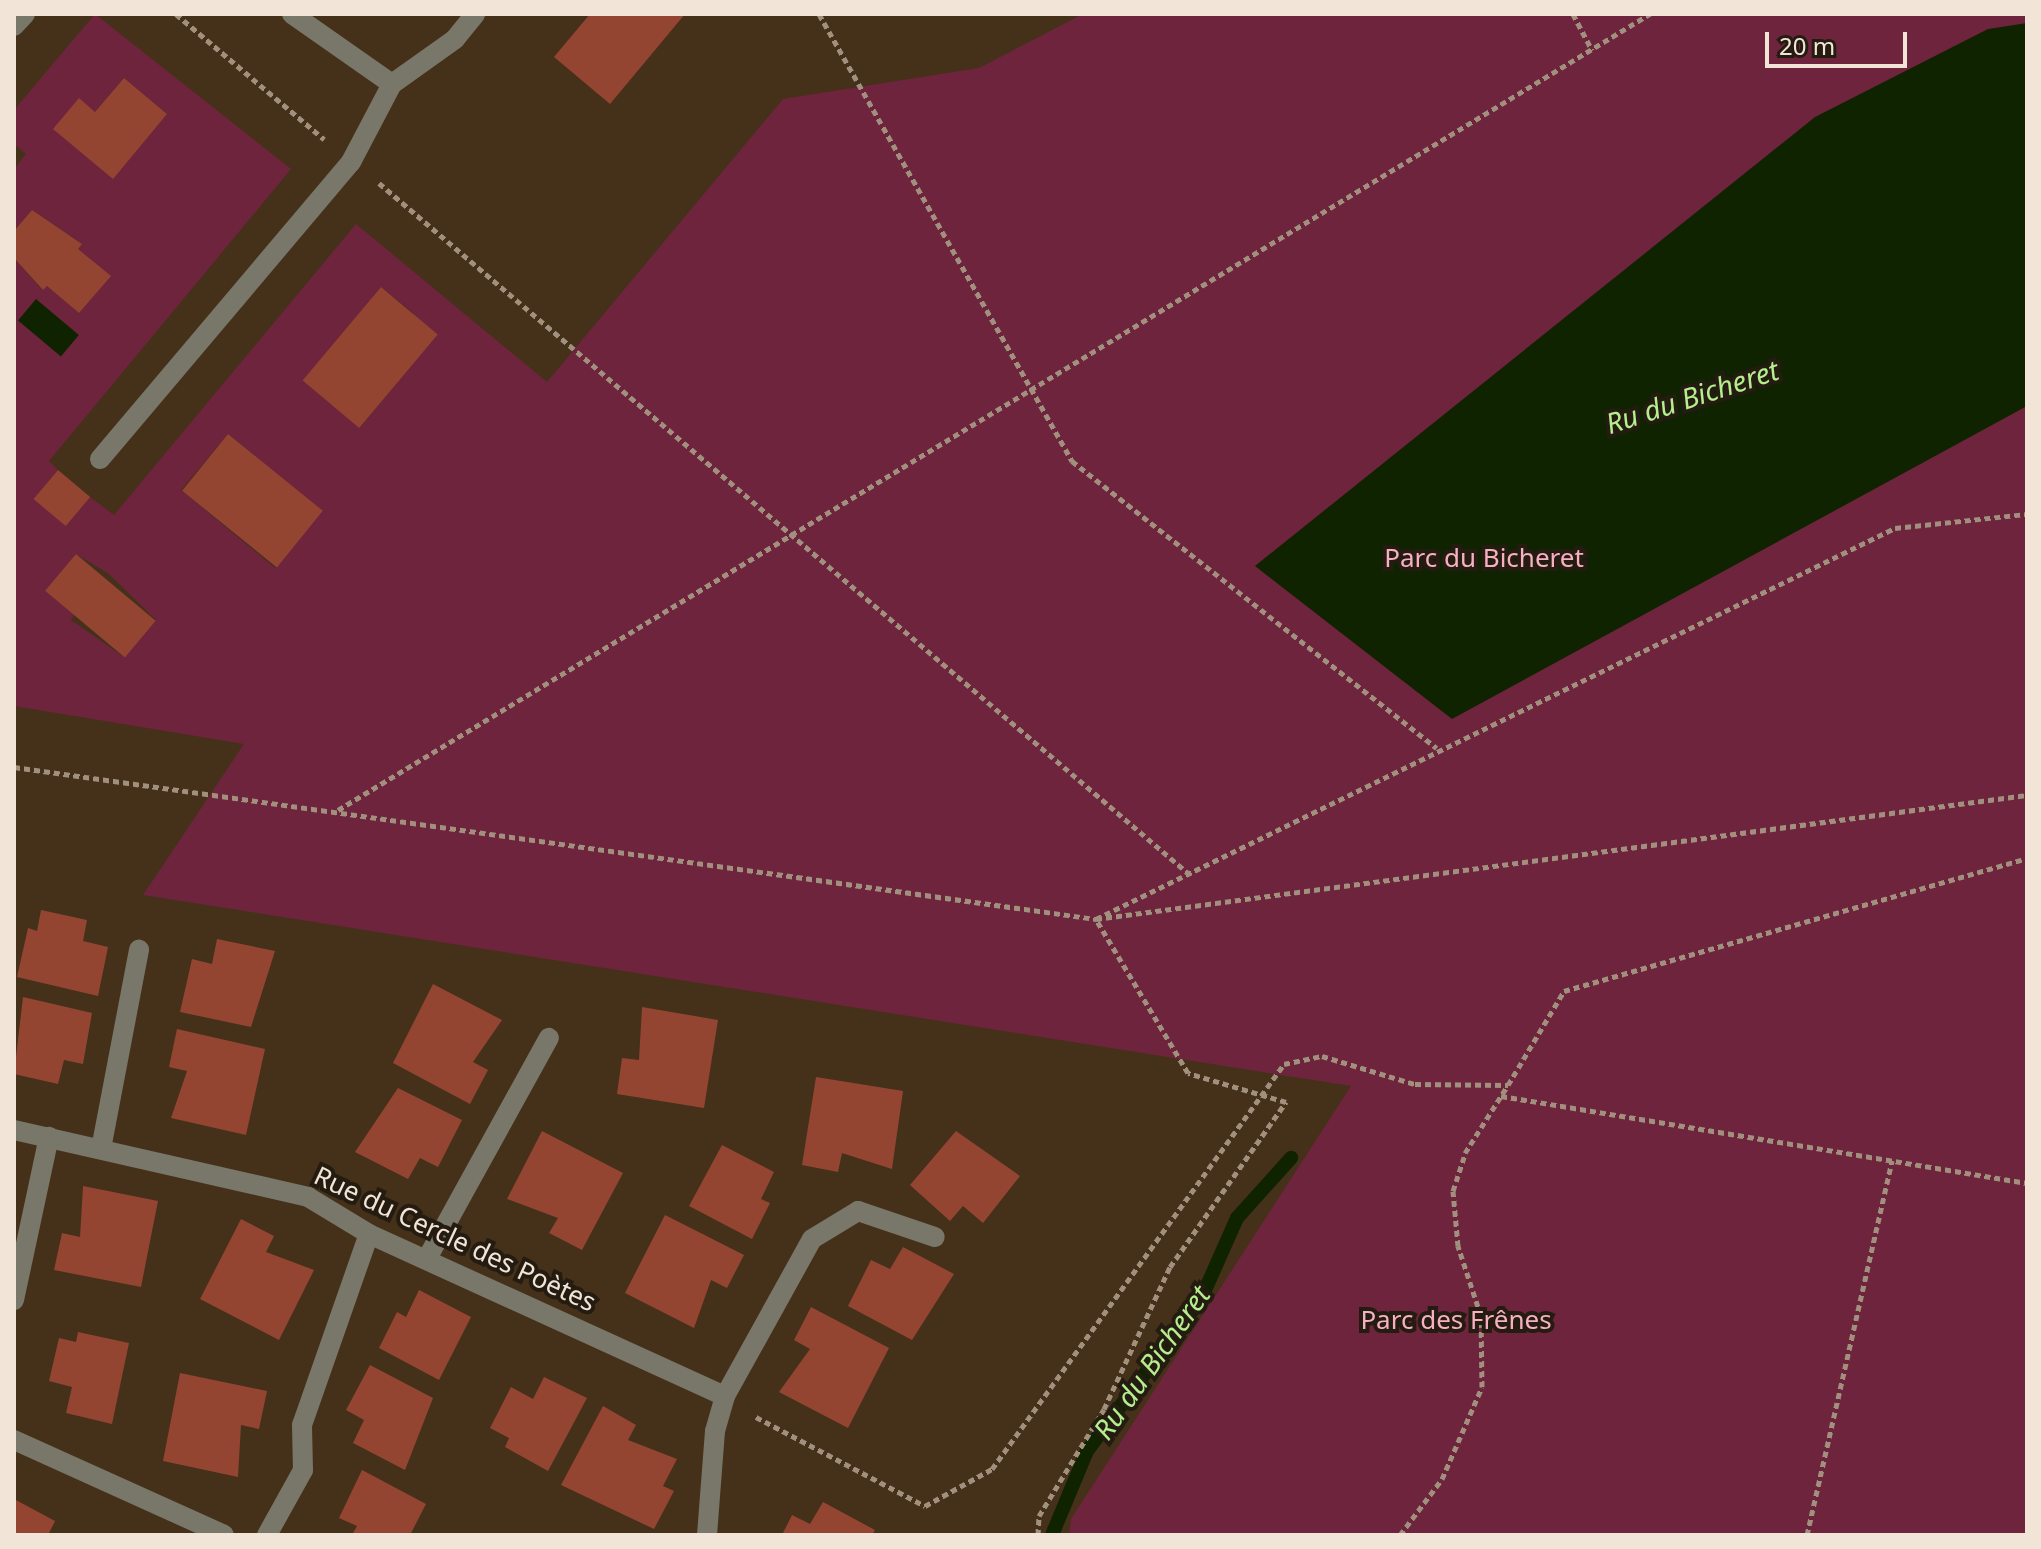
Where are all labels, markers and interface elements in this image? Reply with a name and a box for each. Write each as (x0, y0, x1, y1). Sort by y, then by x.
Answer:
scale bar (1769, 16, 1911, 66)
text: 20 m (1779, 29, 1835, 62)
water label: Ru du Bicheret (1601, 352, 1783, 440)
park label: Parc du Bicheret (1384, 542, 1584, 574)
street label: Rue du Cercle des Poètes (309, 1160, 601, 1318)
water label: Ru du Bicheret (1086, 1279, 1216, 1445)
park label: Parc des Frênes (1360, 1304, 1552, 1336)

